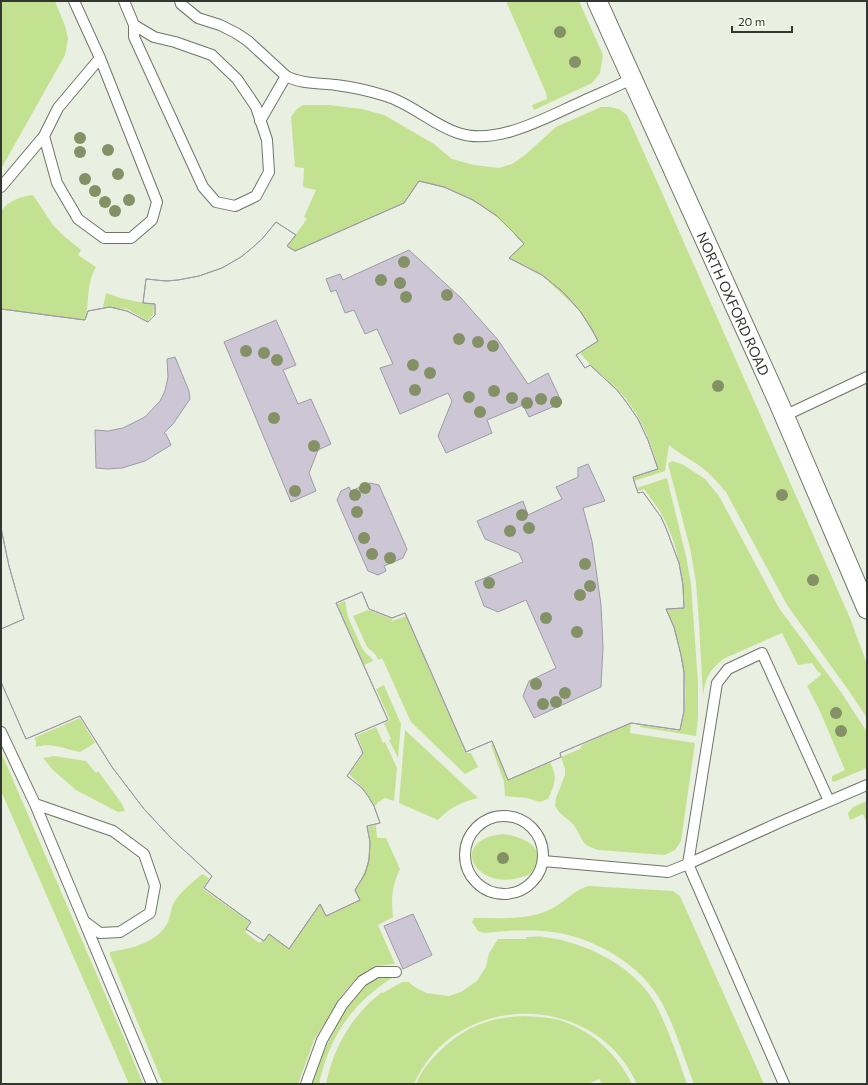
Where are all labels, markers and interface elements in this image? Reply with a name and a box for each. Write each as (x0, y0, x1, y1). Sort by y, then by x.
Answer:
scale bar (732, 8, 792, 34)
text: 20 m (738, 14, 765, 28)
street label: NORTH OXFORD ROAD (694, 229, 774, 378)

